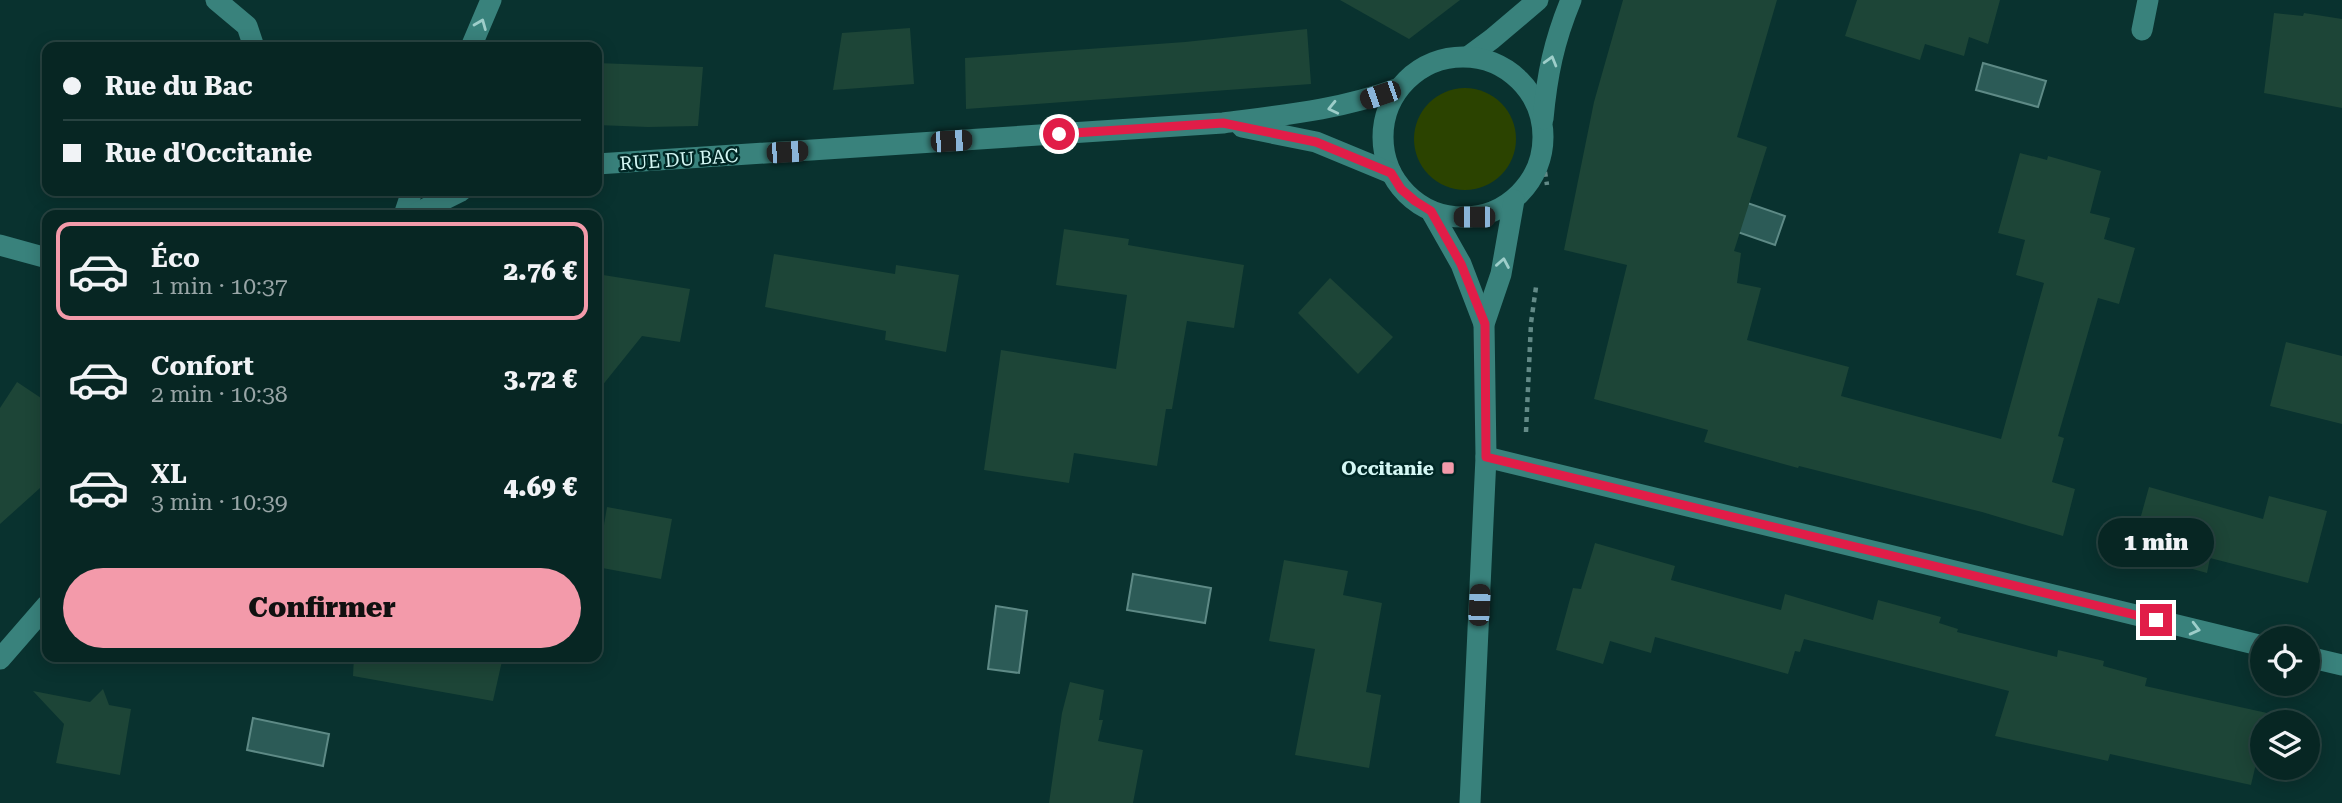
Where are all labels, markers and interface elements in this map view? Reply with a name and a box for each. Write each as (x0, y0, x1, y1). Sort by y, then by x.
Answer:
one-way arrow (473, 18, 487, 30)
one-way arrow (1542, 55, 1557, 67)
text: Rue du Bac (105, 71, 253, 101)
car (1357, 78, 1404, 112)
one-way arrow (1327, 100, 1339, 114)
route start (1043, 118, 1075, 150)
car (930, 129, 973, 153)
text: Rue d'Occitanie (105, 138, 312, 168)
car (766, 140, 809, 164)
street label: RUE DU BAC (619, 144, 739, 175)
car (1454, 207, 1496, 228)
icon: car (67, 240, 130, 303)
text: Éco (151, 243, 200, 273)
text: 2.76 € (504, 256, 577, 286)
one-way arrow (1495, 257, 1510, 269)
text: 1 min · 10:37 (151, 273, 288, 300)
icon: car (67, 348, 130, 411)
text: Confort (151, 351, 254, 381)
text: 3.72 € (504, 364, 577, 394)
text: 2 min · 10:38 (151, 381, 288, 408)
icon: car (67, 456, 130, 519)
place label: Occitanie (1341, 457, 1434, 480)
text: XL (151, 459, 187, 489)
marker: Occitanie (1440, 460, 1456, 476)
text: 4.69 € (504, 472, 577, 502)
text: 3 min · 10:39 (151, 489, 288, 516)
callout: 1 min (2098, 518, 2214, 568)
text: 1 min (2124, 529, 2188, 556)
button: Confirmer (63, 568, 581, 648)
car (1468, 583, 1491, 627)
route end (2140, 604, 2172, 636)
one-way arrow (2189, 621, 2201, 635)
map controls (2250, 626, 2320, 780)
button: locate (2250, 626, 2320, 696)
button: layers (2250, 710, 2320, 780)

